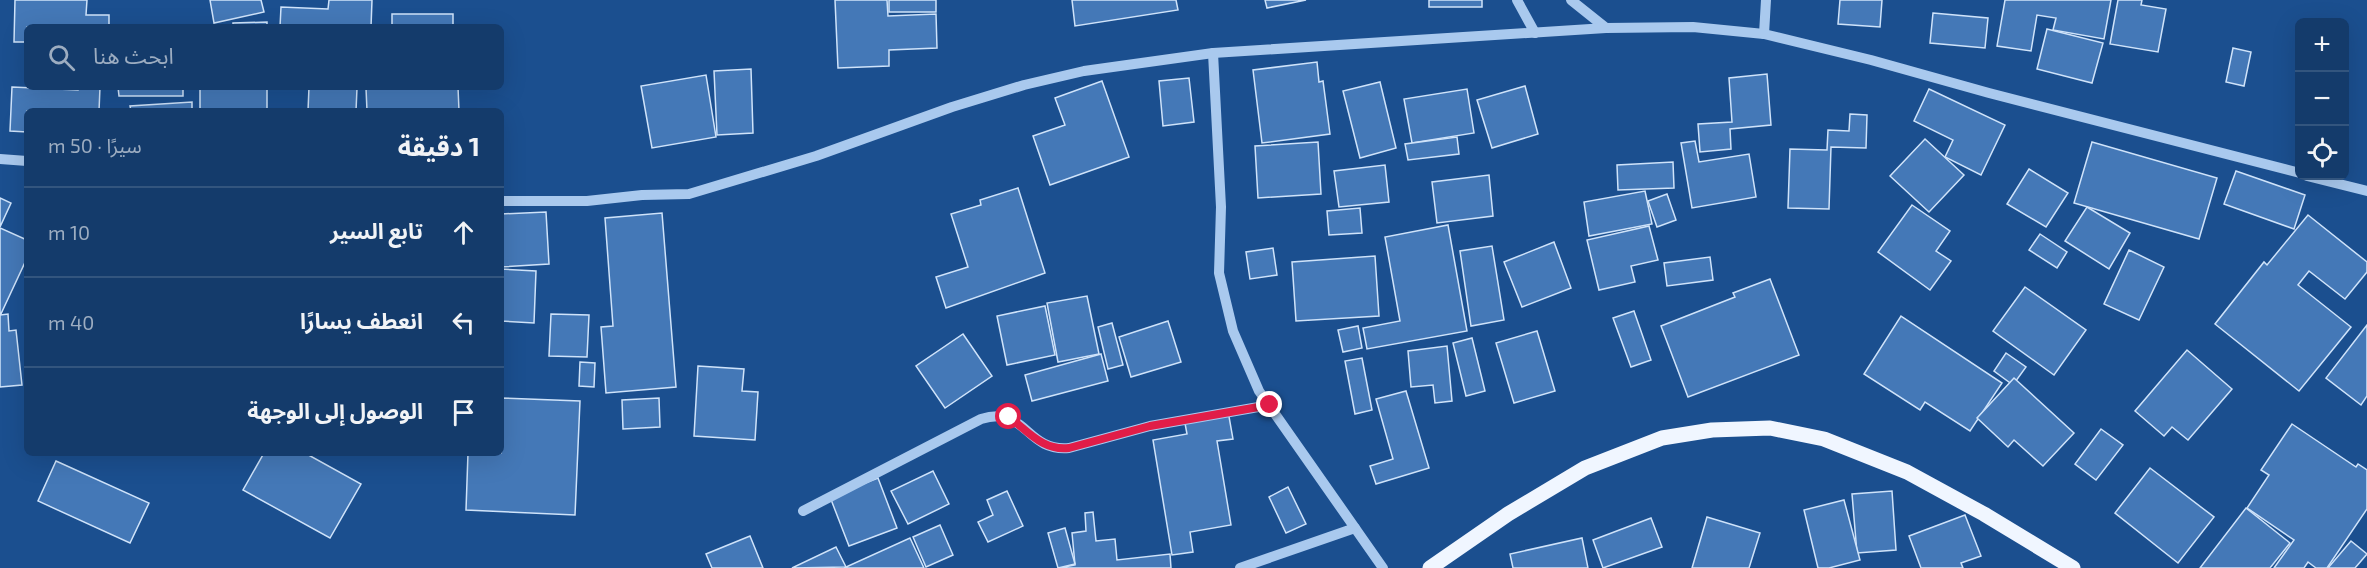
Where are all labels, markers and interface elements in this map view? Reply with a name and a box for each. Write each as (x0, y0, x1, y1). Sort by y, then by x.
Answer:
map controls (2295, 18, 2349, 180)
button: + (2295, 18, 2349, 72)
search box (24, 24, 504, 90)
icon: search (45, 41, 78, 74)
text: ابحث هنا (93, 42, 174, 68)
button: − (2295, 72, 2349, 126)
button: locate (2295, 126, 2349, 180)
text: 1 دقيقة (398, 130, 480, 161)
text: سيرًا · 50 m (48, 133, 142, 157)
icon: ahead (447, 216, 480, 249)
text: تابع السير (330, 217, 423, 243)
text: 10 m (48, 220, 90, 244)
icon: left (447, 306, 480, 339)
text: انعطف يسارًا (300, 307, 423, 333)
text: 40 m (48, 310, 94, 334)
route end (1256, 391, 1282, 417)
icon: arrive (447, 396, 480, 429)
text: الوصول إلى الوجهة (247, 397, 423, 423)
route start (995, 403, 1021, 429)

